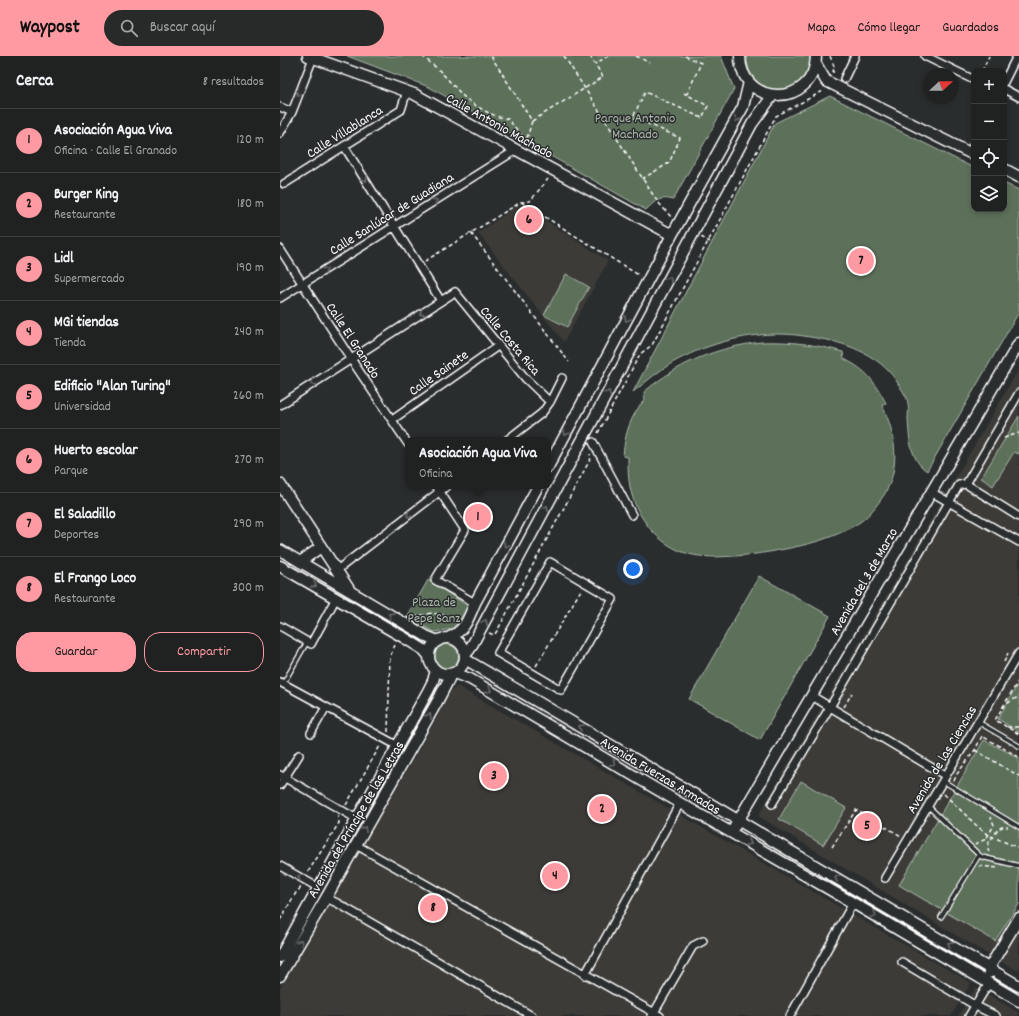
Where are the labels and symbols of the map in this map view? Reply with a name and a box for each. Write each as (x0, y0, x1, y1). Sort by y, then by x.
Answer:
north arrow (923, 68, 959, 104)
street label: Calle Antonio Machado (442, 89, 556, 165)
one-way arrow (295, 91, 303, 98)
street label: Calle Villablanca (303, 101, 387, 164)
park label: Parque Antonio Machado (595, 109, 675, 145)
one-way arrow (734, 115, 741, 122)
street label: Calle Sanlúcar de Guadiana (326, 168, 458, 261)
one-way arrow (360, 175, 368, 182)
one-way arrow (431, 198, 438, 206)
pin: 6 (516, 205, 542, 235)
pin: 7 (848, 246, 874, 276)
one-way arrow (321, 267, 328, 275)
one-way arrow (665, 275, 672, 283)
street label: Calle El Granado (320, 299, 384, 383)
street label: Calle Costa Rica (474, 302, 545, 381)
one-way arrow (419, 308, 426, 316)
one-way arrow (624, 314, 632, 322)
street label: Calle Sainete (405, 346, 473, 402)
one-way arrow (310, 378, 317, 386)
one-way arrow (603, 390, 611, 397)
one-way arrow (563, 429, 571, 436)
pin: 1 (465, 502, 491, 532)
one-way arrow (542, 505, 549, 512)
one-way arrow (406, 510, 413, 517)
street label: Avenida del 3 de Marzo (826, 525, 904, 639)
one-way arrow (503, 541, 511, 548)
your location (623, 559, 643, 579)
one-way arrow (310, 581, 317, 588)
park label: Plaza de Pepe Sanz (408, 593, 461, 629)
one-way arrow (388, 613, 395, 620)
one-way arrow (480, 619, 487, 626)
one-way arrow (485, 685, 492, 692)
street label: Avenida de las Ciencias (903, 702, 983, 818)
one-way arrow (424, 713, 431, 720)
one-way arrow (578, 725, 585, 732)
street label: Avenida Fuerzas Armadas (596, 733, 724, 821)
street label: Avenida del Príncipe de las Letras (303, 738, 410, 902)
one-way arrow (609, 759, 616, 766)
pin: 3 (481, 761, 507, 791)
pin: 2 (589, 794, 615, 824)
pin: 5 (854, 811, 880, 841)
one-way arrow (360, 826, 367, 833)
one-way arrow (745, 839, 752, 846)
pin: 4 (542, 861, 568, 891)
one-way arrow (297, 875, 304, 882)
one-way arrow (834, 876, 841, 883)
pin: 8 (420, 893, 446, 923)
one-way arrow (870, 911, 877, 918)
one-way arrow (295, 939, 302, 946)
one-way arrow (947, 942, 954, 949)

